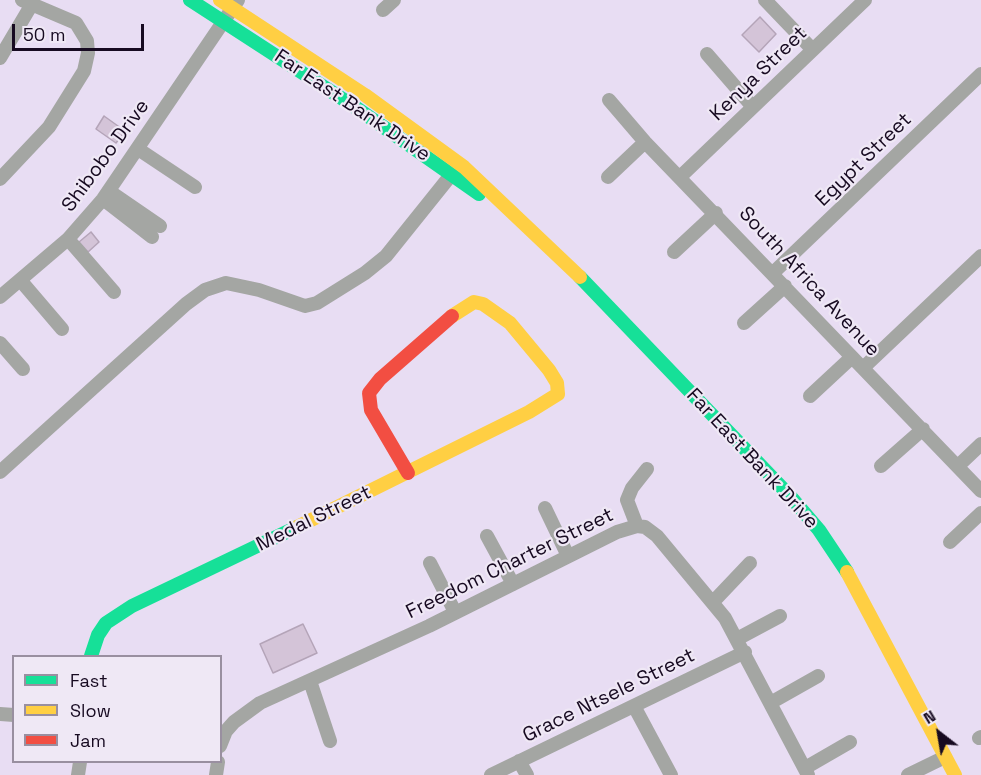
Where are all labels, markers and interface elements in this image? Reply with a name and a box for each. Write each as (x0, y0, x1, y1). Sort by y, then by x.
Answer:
scale bar (15, 12, 147, 50)
street label: Kenya Street (705, 22, 813, 126)
text: 50 m (23, 23, 65, 46)
street label: Far East Bank Drive (269, 45, 435, 167)
street label: Shibobo Drive (57, 95, 155, 217)
street label: Egypt Street (811, 108, 917, 212)
street label: South Africa Avenue (733, 202, 885, 362)
street label: Far East Bank Drive (681, 384, 823, 534)
street label: Medal Street (253, 481, 375, 557)
street label: Freedom Charter Street (402, 503, 618, 625)
street label: Grace Ntsele Street (519, 644, 699, 748)
legend (12, 655, 222, 763)
text: Fast (70, 669, 107, 692)
text: Slow (70, 699, 111, 722)
north arrow (909, 703, 969, 763)
text: N (919, 705, 939, 729)
text: Jam (70, 729, 106, 752)

